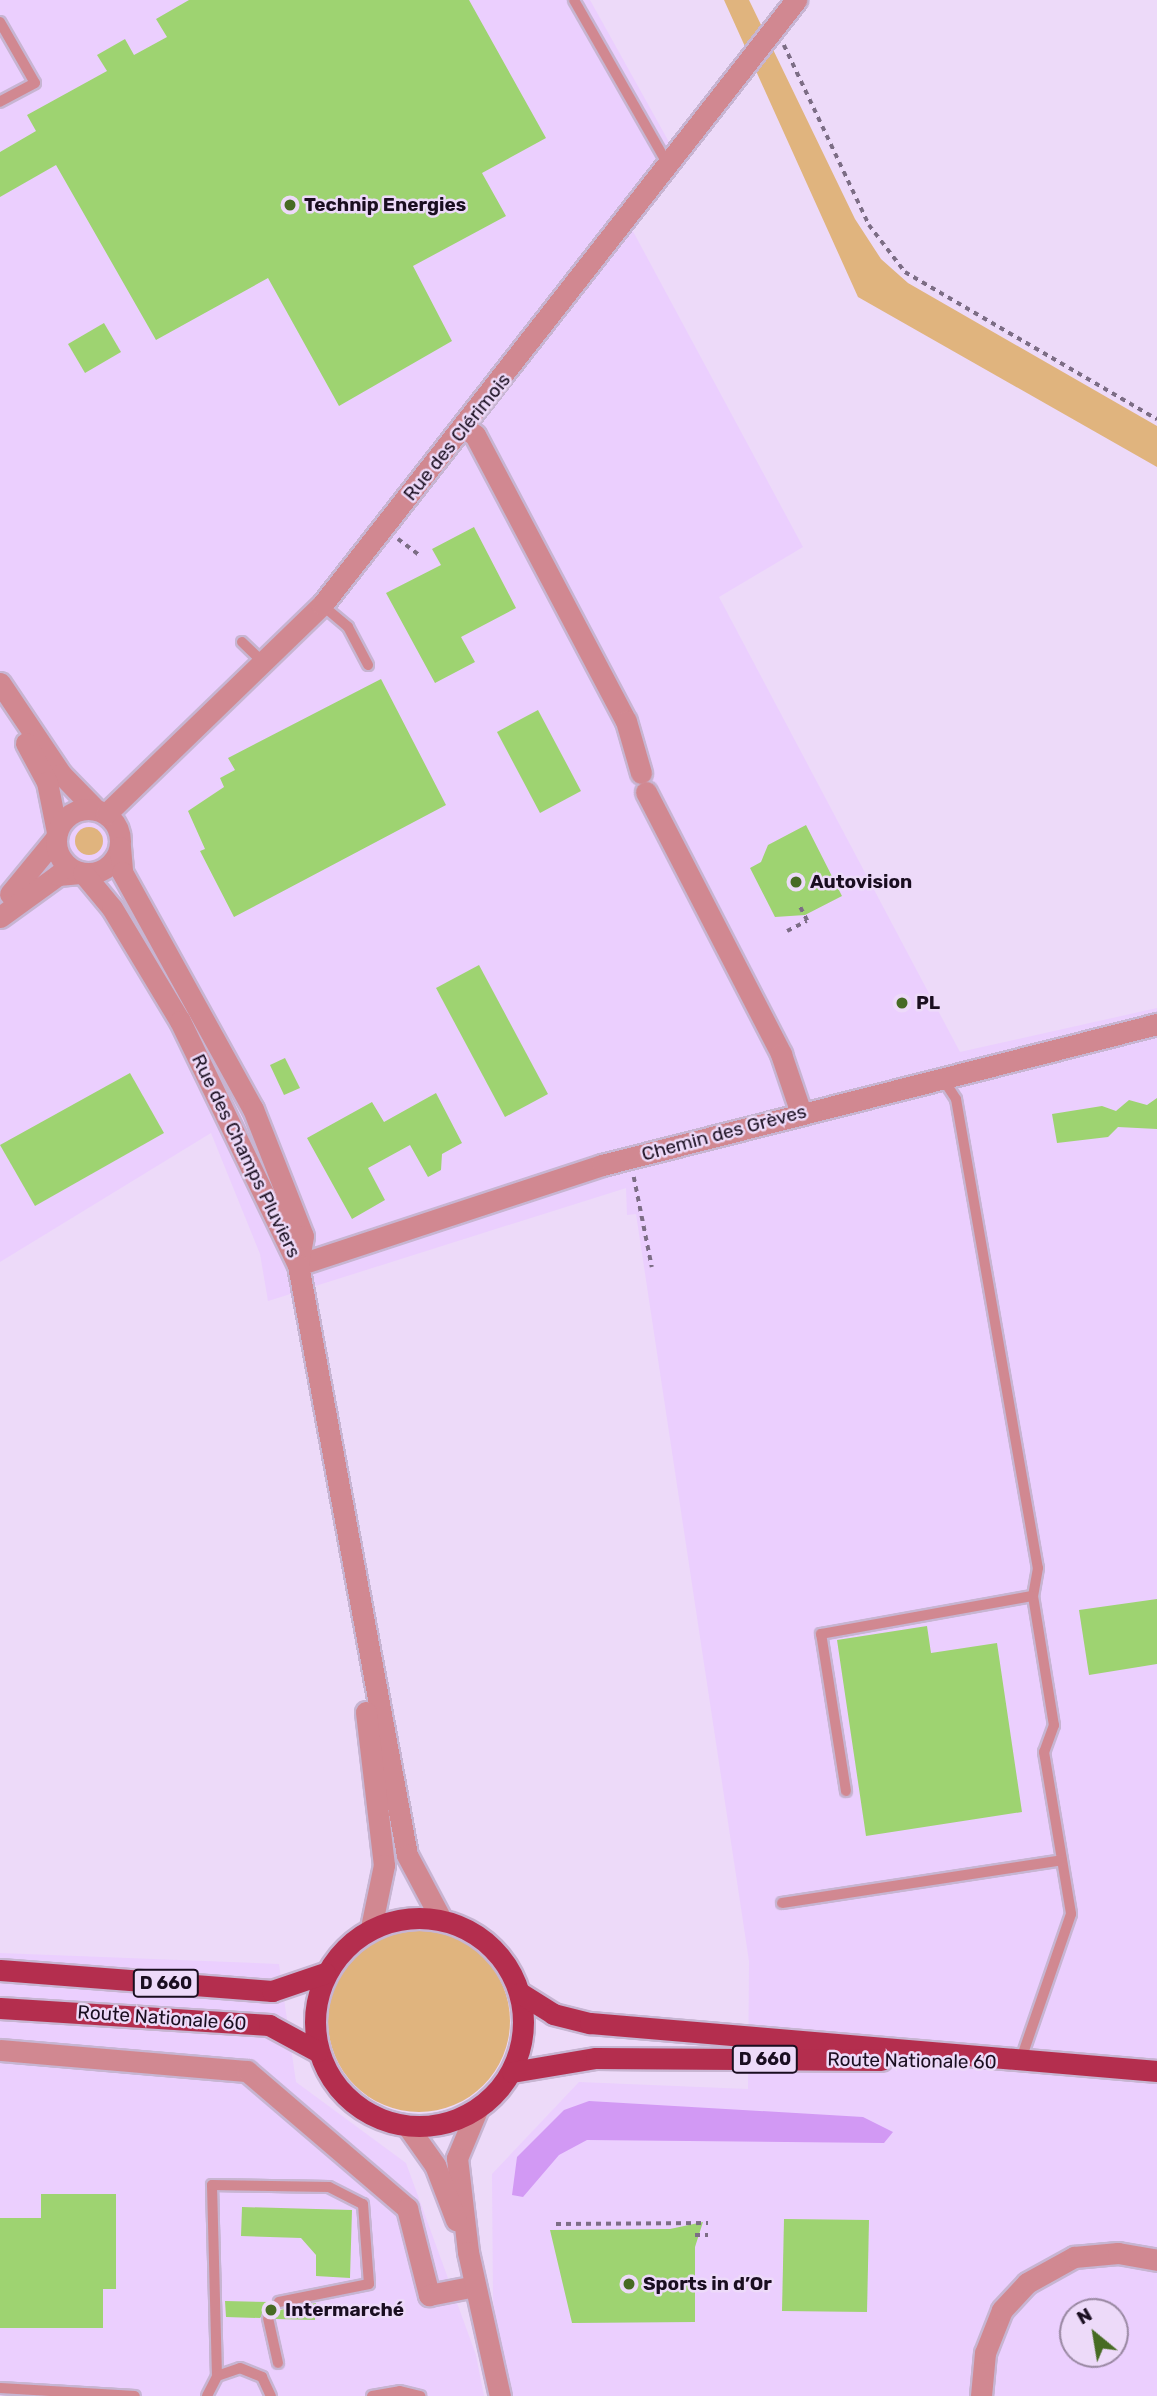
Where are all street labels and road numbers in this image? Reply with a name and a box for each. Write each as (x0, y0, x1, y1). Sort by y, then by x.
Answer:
street label: Rue des Clérimois (399, 369, 515, 505)
street label: Rue des Champs Pluviers (187, 1050, 305, 1262)
street label: Chemin des Grèves (639, 1100, 809, 1166)
road number: D 660 (133, 1968, 199, 1997)
street label: Route Nationale 60 (77, 2001, 247, 2035)
road number: D 660 (732, 2045, 798, 2074)
street label: Route Nationale 60 (827, 2048, 997, 2074)

